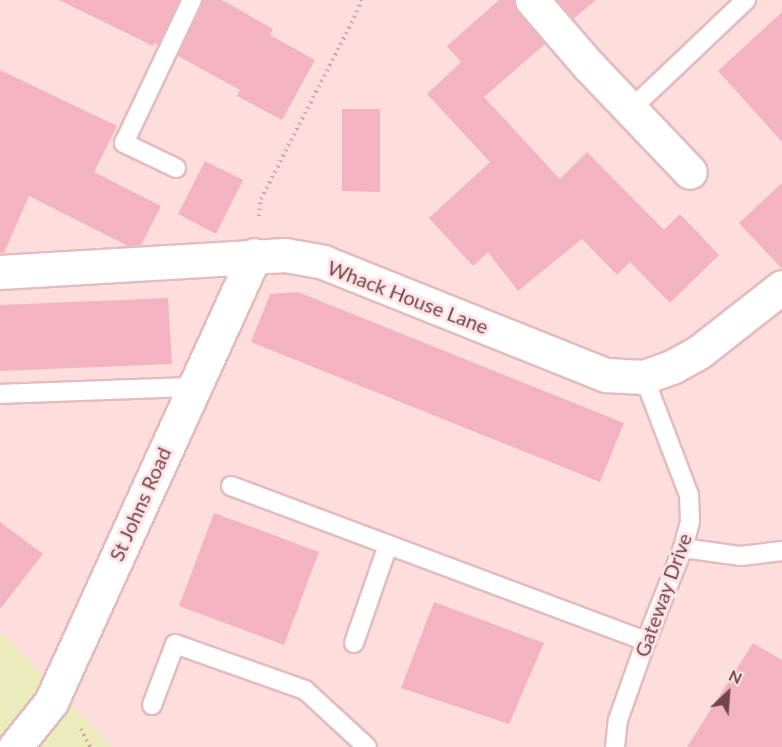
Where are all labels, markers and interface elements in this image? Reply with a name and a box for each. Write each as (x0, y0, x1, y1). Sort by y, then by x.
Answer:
street label: Whack House Lane (324, 255, 492, 339)
street label: St Johns Road (104, 443, 176, 565)
street label: Gateway Drive (629, 530, 697, 660)
north arrow (698, 663, 758, 723)
text: N (726, 665, 745, 687)

